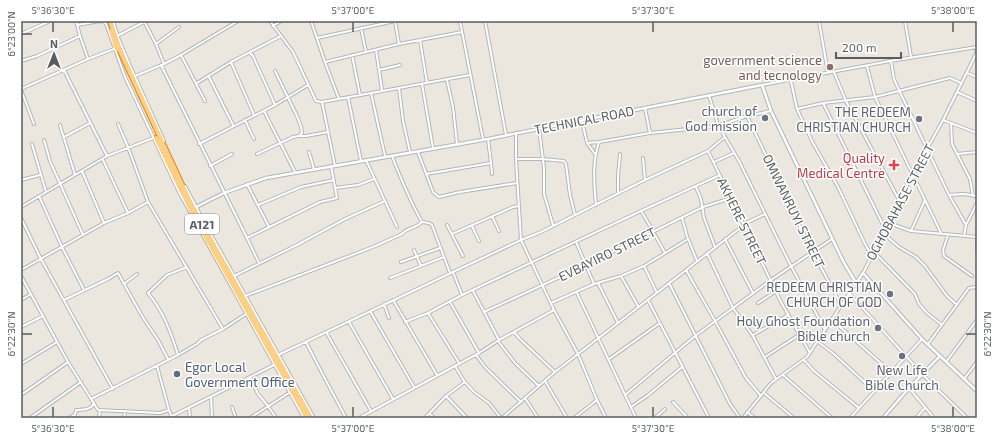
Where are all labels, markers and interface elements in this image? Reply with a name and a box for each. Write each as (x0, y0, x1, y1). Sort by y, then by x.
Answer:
text: 5°36'30"E (31, 4, 75, 16)
text: 5°37'00"E (332, 4, 375, 16)
text: 5°37'30"E (632, 4, 675, 16)
text: 5°38'00"E (931, 4, 975, 16)
text: 6°23'00"N (5, 11, 17, 57)
north arrow (34, 34, 74, 74)
scale bar (836, 34, 901, 60)
text: N (50, 37, 58, 50)
text: 200 m (842, 40, 876, 54)
place label: government science and tecnology (703, 52, 822, 83)
marker: government science and tecnology (825, 62, 835, 72)
street label: TECHNICAL ROAD (533, 102, 635, 138)
place label: church of God mission (685, 103, 758, 134)
place label: THE REDEEM CHRISTIAN CHURCH (796, 104, 911, 135)
marker: church of God mission (760, 113, 770, 123)
marker: THE REDEEM CHRISTIAN CHURCH (914, 114, 924, 124)
street label: OGHOBAHASE STREET (863, 141, 938, 263)
place label: Quality Medical Centre (797, 150, 885, 181)
street label: OMWANRUYI STREET (759, 151, 829, 271)
marker: Quality Medical Centre (888, 159, 900, 171)
street label: AKHERE STREET (714, 175, 770, 268)
road number: A121 (185, 214, 219, 234)
street label: EVBAYIRO STREET (556, 223, 659, 284)
place label: REDEEM CHRISTIAN CHURCH OF GOD (766, 279, 882, 310)
marker: REDEEM CHRISTIAN CHURCH OF GOD (885, 289, 895, 299)
text: 6°22'30"N (5, 312, 17, 356)
text: 6°22'30"N (981, 312, 993, 356)
place label: Holy Ghost Foundation Bible church (736, 313, 870, 344)
marker: Holy Ghost Foundation Bible church (873, 323, 883, 333)
marker: New Life Bible Church (897, 351, 907, 361)
place label: Egor Local Government Office (185, 359, 295, 390)
place label: New Life Bible Church (865, 362, 939, 393)
marker: Egor Local Government Office (172, 369, 182, 379)
text: 5°36'30"E (31, 422, 75, 434)
text: 5°37'00"E (332, 422, 375, 434)
text: 5°37'30"E (632, 422, 675, 434)
text: 5°38'00"E (931, 422, 975, 434)

